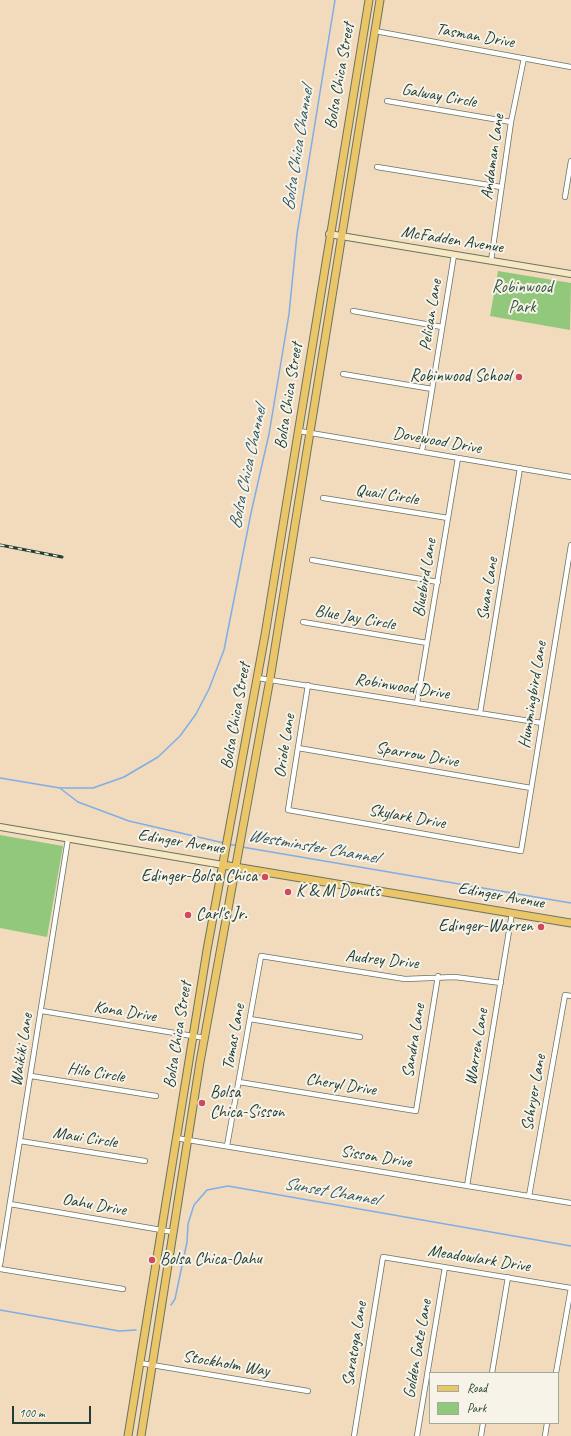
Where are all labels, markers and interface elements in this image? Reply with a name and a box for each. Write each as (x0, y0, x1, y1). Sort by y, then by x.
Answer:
street label: Tasman Drive (434, 19, 516, 53)
street label: Bolsa Chica Street (321, 21, 359, 131)
street label: Galway Circle (400, 79, 478, 113)
water label: Bolsa Chica Channel (278, 86, 318, 212)
street label: Andaman Lane (477, 113, 509, 201)
street label: McFadden Avenue (400, 222, 504, 258)
street label: Pelican Lane (415, 278, 447, 352)
park label: Robinwood Park (492, 278, 552, 318)
street label: Bolsa Chica Street (271, 341, 307, 451)
place label: Robinwood School (410, 367, 511, 387)
marker: Robinwood School (514, 372, 524, 382)
water label: Bolsa Chica Channel (225, 405, 271, 531)
street label: Dovewood Drive (391, 423, 483, 459)
street label: Quail Circle (354, 480, 420, 510)
street label: Bluebird Lane (409, 537, 441, 619)
street label: Swan Lane (473, 556, 503, 622)
street label: Blue Jay Circle (313, 601, 397, 635)
street label: Hummingbird Lane (514, 640, 552, 750)
street label: Bolsa Chica Street (217, 661, 255, 771)
street label: Robinwood Drive (353, 669, 451, 705)
street label: Oriole Lane (270, 713, 300, 779)
street label: Sparrow Drive (374, 738, 460, 772)
street label: Skylark Drive (367, 800, 447, 834)
street label: Edinger Avenue (136, 825, 226, 859)
water label: Westminster Channel (247, 825, 379, 869)
place label: Edinger-Bolsa Chica (141, 867, 257, 887)
marker: Edinger-Bolsa Chica (260, 872, 270, 882)
street label: Edinger Avenue (456, 878, 546, 914)
place label: K & M Donuts (296, 882, 380, 902)
marker: K & M Donuts (283, 887, 293, 897)
place label: Carl's Jr. (196, 905, 247, 925)
marker: Carl's Jr. (183, 910, 193, 920)
place label: Edinger-Warren (438, 917, 533, 937)
marker: Edinger-Warren (536, 922, 546, 932)
street label: Audrey Drive (344, 946, 420, 974)
street label: Bolsa Chica Street (160, 980, 196, 1090)
street label: Kona Drive (92, 997, 158, 1027)
street label: Sandra Lane (398, 1002, 430, 1080)
street label: Tomas Lane (218, 1003, 250, 1071)
street label: Warren Lane (461, 1007, 493, 1087)
street label: Waikiki Lane (6, 1012, 38, 1088)
street label: Schryer Lane (517, 1053, 551, 1133)
street label: Hilo Circle (66, 1058, 126, 1088)
street label: Cheryl Drive (304, 1069, 378, 1101)
place label: Bolsa Chica-Sisson (210, 1083, 284, 1123)
marker: Bolsa Chica-Sisson (197, 1098, 207, 1108)
street label: Maui Circle (51, 1123, 119, 1153)
street label: Sisson Drive (339, 1141, 413, 1173)
water label: Sunset Channel (282, 1173, 380, 1211)
street label: Oahu Drive (60, 1189, 128, 1221)
street label: Meadowlark Drive (426, 1241, 532, 1277)
place label: Bolsa Chica-Oahu (160, 1250, 262, 1270)
marker: Bolsa Chica-Oahu (147, 1255, 157, 1265)
street label: Golden Gate Lane (399, 1298, 437, 1400)
street label: Saratoga Lane (338, 1300, 372, 1388)
street label: Stockholm Way (181, 1346, 271, 1382)
legend (429, 1372, 559, 1424)
text: Road (467, 1380, 487, 1396)
scale bar (14, 1398, 93, 1424)
text: Park (467, 1400, 486, 1416)
text: 100 m (19, 1405, 45, 1421)

